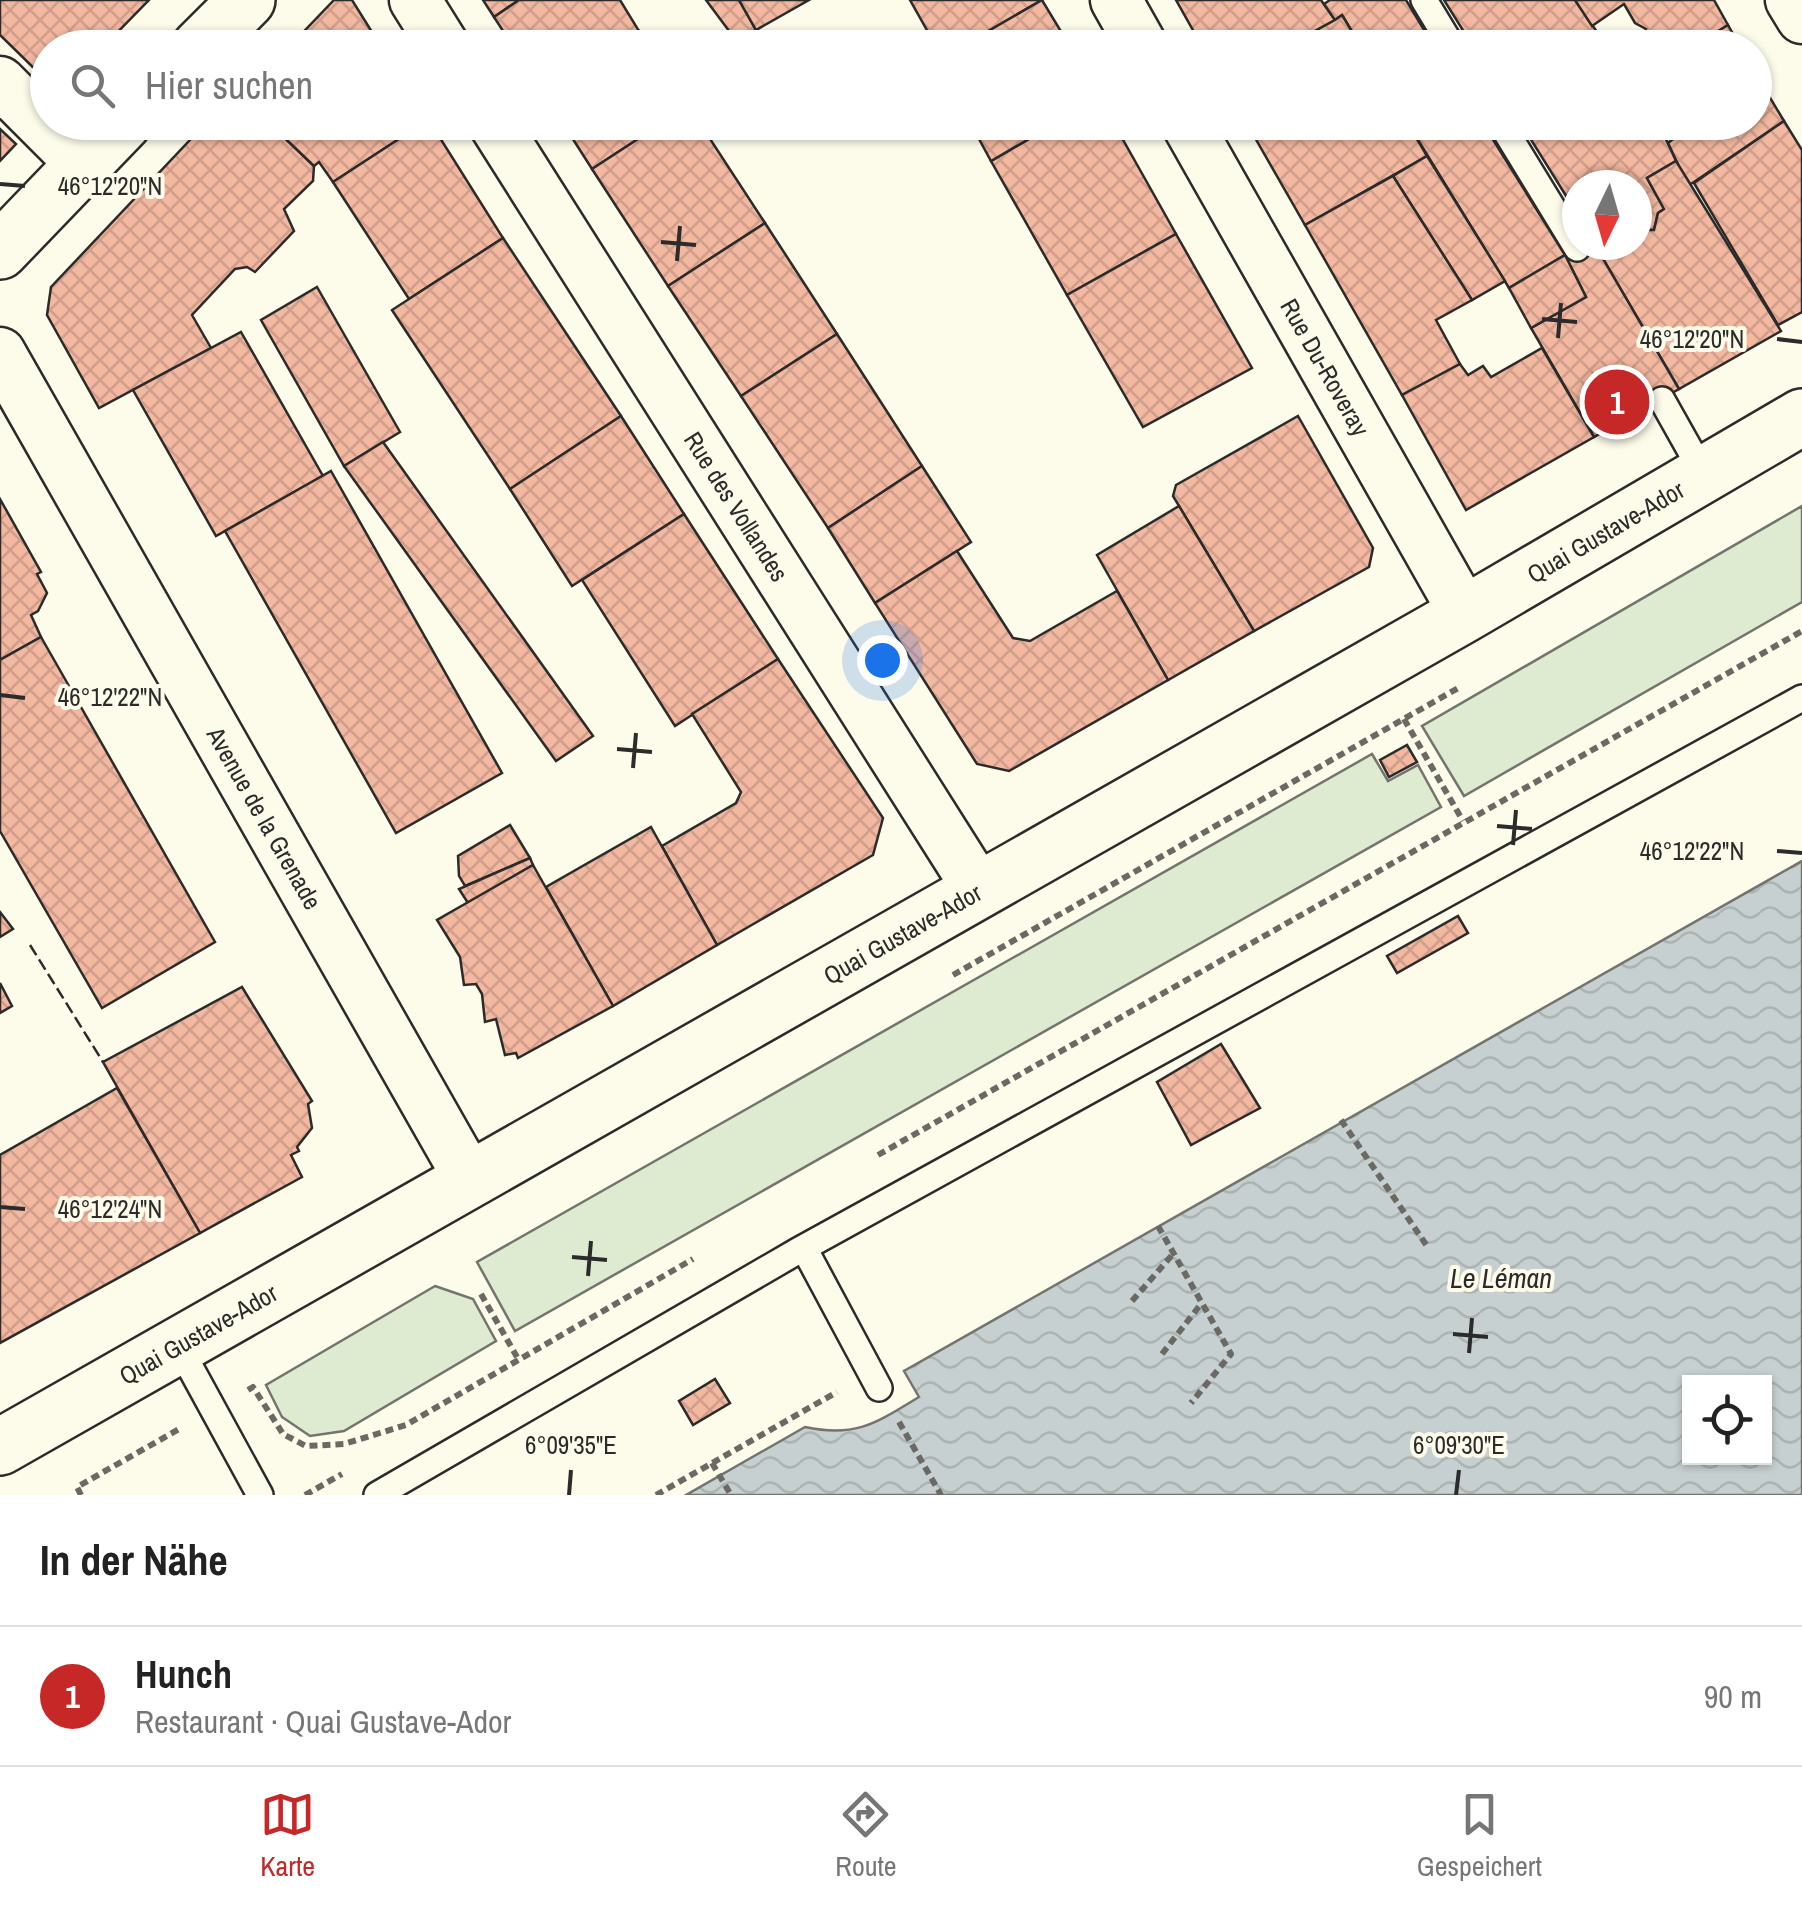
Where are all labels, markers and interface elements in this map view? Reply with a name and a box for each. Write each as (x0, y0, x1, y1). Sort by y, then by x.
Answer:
search box (30, 30, 1772, 140)
icon: search (65, 58, 120, 113)
text: Hier suchen (145, 60, 313, 111)
text: 46°12'20"N (58, 169, 162, 203)
north arrow (1562, 170, 1652, 260)
street label: Rue Du-Roveray (1273, 292, 1378, 443)
text: 46°12'20"N (1640, 322, 1744, 356)
pin: 1 (1584, 364, 1650, 440)
street label: Rue des Vollandes (676, 425, 796, 588)
street label: Quai Gustave-Ador (1521, 473, 1691, 591)
your location (857, 635, 908, 686)
text: 46°12'22"N (58, 680, 162, 714)
street label: Avenue de la Grenade (198, 720, 330, 916)
text: 46°12'22"N (1640, 834, 1744, 868)
street label: Quai Gustave-Ador (817, 875, 988, 992)
text: 46°12'24"N (58, 1192, 162, 1226)
water label: Le Léman (1450, 1259, 1552, 1297)
street label: Quai Gustave-Ador (113, 1276, 284, 1393)
map controls (1682, 1375, 1772, 1465)
button: locate (1682, 1375, 1772, 1465)
text: 6°09'35"E (525, 1428, 617, 1462)
text: 6°09'30"E (1413, 1428, 1505, 1462)
text: In der Nähe (40, 1532, 228, 1588)
text: Hunch (135, 1649, 232, 1700)
text: 1 (65, 1675, 80, 1718)
text: 90 m (1704, 1675, 1762, 1718)
text: Restaurant · Quai Gustave-Ador (135, 1700, 511, 1743)
tab: Karte (260, 1787, 315, 1885)
tab: Route (835, 1787, 897, 1885)
tab: Gespeichert (1417, 1787, 1542, 1885)

